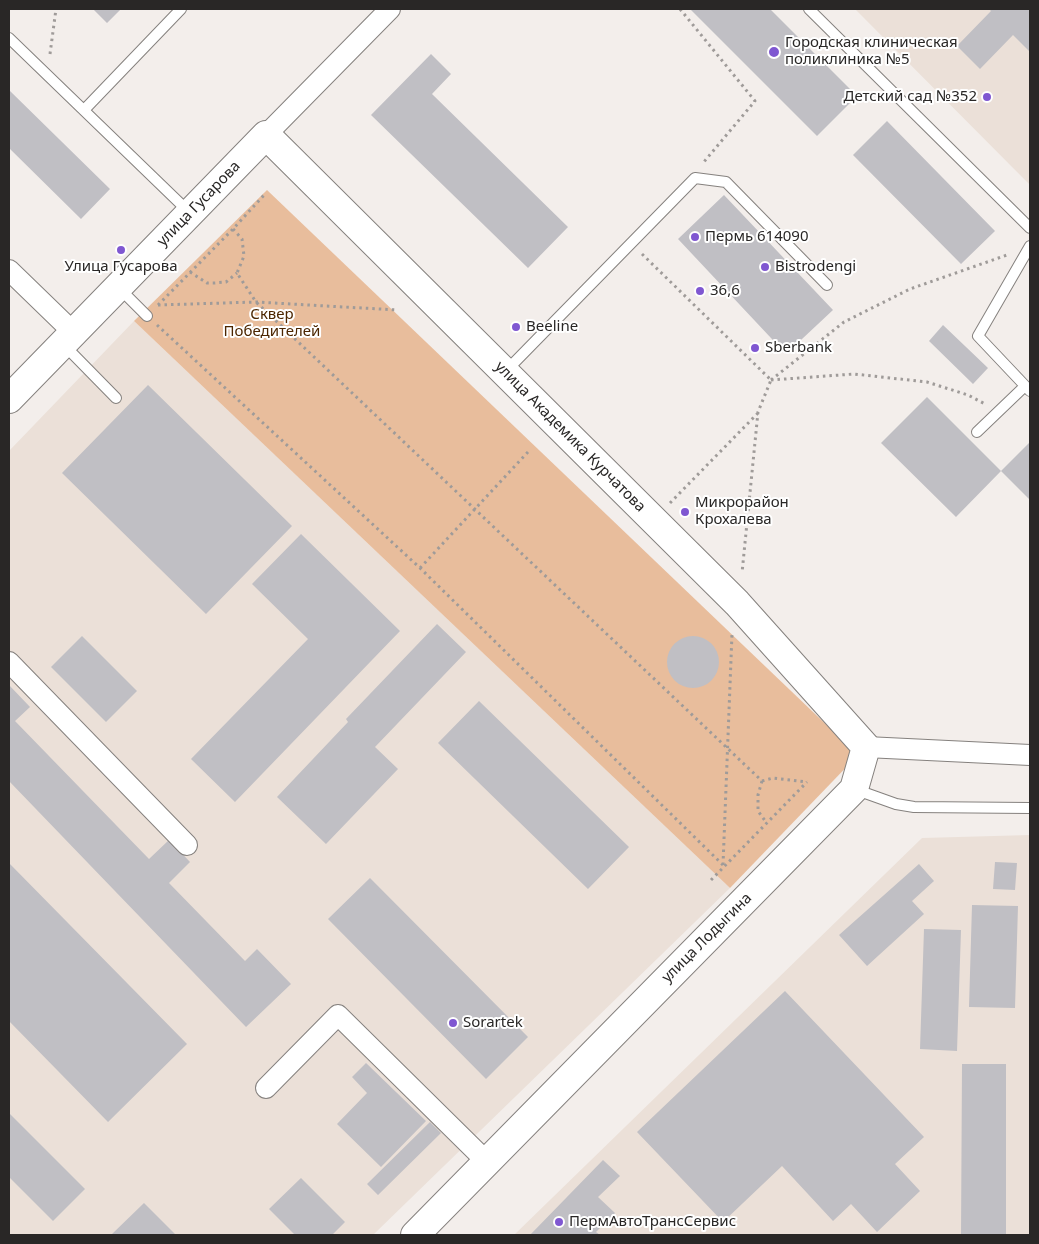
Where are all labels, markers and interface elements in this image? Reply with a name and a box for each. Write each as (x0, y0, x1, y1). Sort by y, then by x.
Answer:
place label: Городская клиническая поликлиника №5 (785, 34, 958, 69)
marker: Городская клиническая поликлиника №5 (767, 45, 781, 59)
place label: Детский сад №352 (843, 88, 977, 106)
marker: Детский сад №352 (981, 91, 993, 103)
street label: улица Гусарова (154, 158, 244, 250)
place label: Пермь 614090 (705, 228, 808, 246)
marker: Пермь 614090 (689, 231, 701, 243)
marker: Улица Гусарова (115, 244, 127, 256)
place label: Улица Гусарова (64, 258, 178, 276)
place label: Bistrodengi (775, 258, 856, 276)
marker: Bistrodengi (759, 261, 771, 273)
place label: 36,6 (710, 282, 740, 300)
marker: 36,6 (694, 285, 706, 297)
park label: Сквер Победителей (224, 306, 320, 341)
place label: Beeline (526, 318, 578, 336)
marker: Beeline (510, 321, 522, 333)
place label: Sberbank (765, 339, 832, 357)
marker: Sberbank (749, 342, 761, 354)
street label: улица Академика Курчатова (491, 358, 649, 516)
place label: Микрорайон Крохалева (695, 494, 789, 529)
marker: Микрорайон Крохалева (679, 506, 691, 518)
street label: улица Лодыгина (658, 889, 756, 987)
place label: Sorartek (463, 1014, 523, 1032)
marker: Sorartek (447, 1017, 459, 1029)
place label: ПермАвтоТрансСервис (569, 1213, 736, 1231)
marker: ПермАвтоТрансСервис (553, 1216, 565, 1228)

